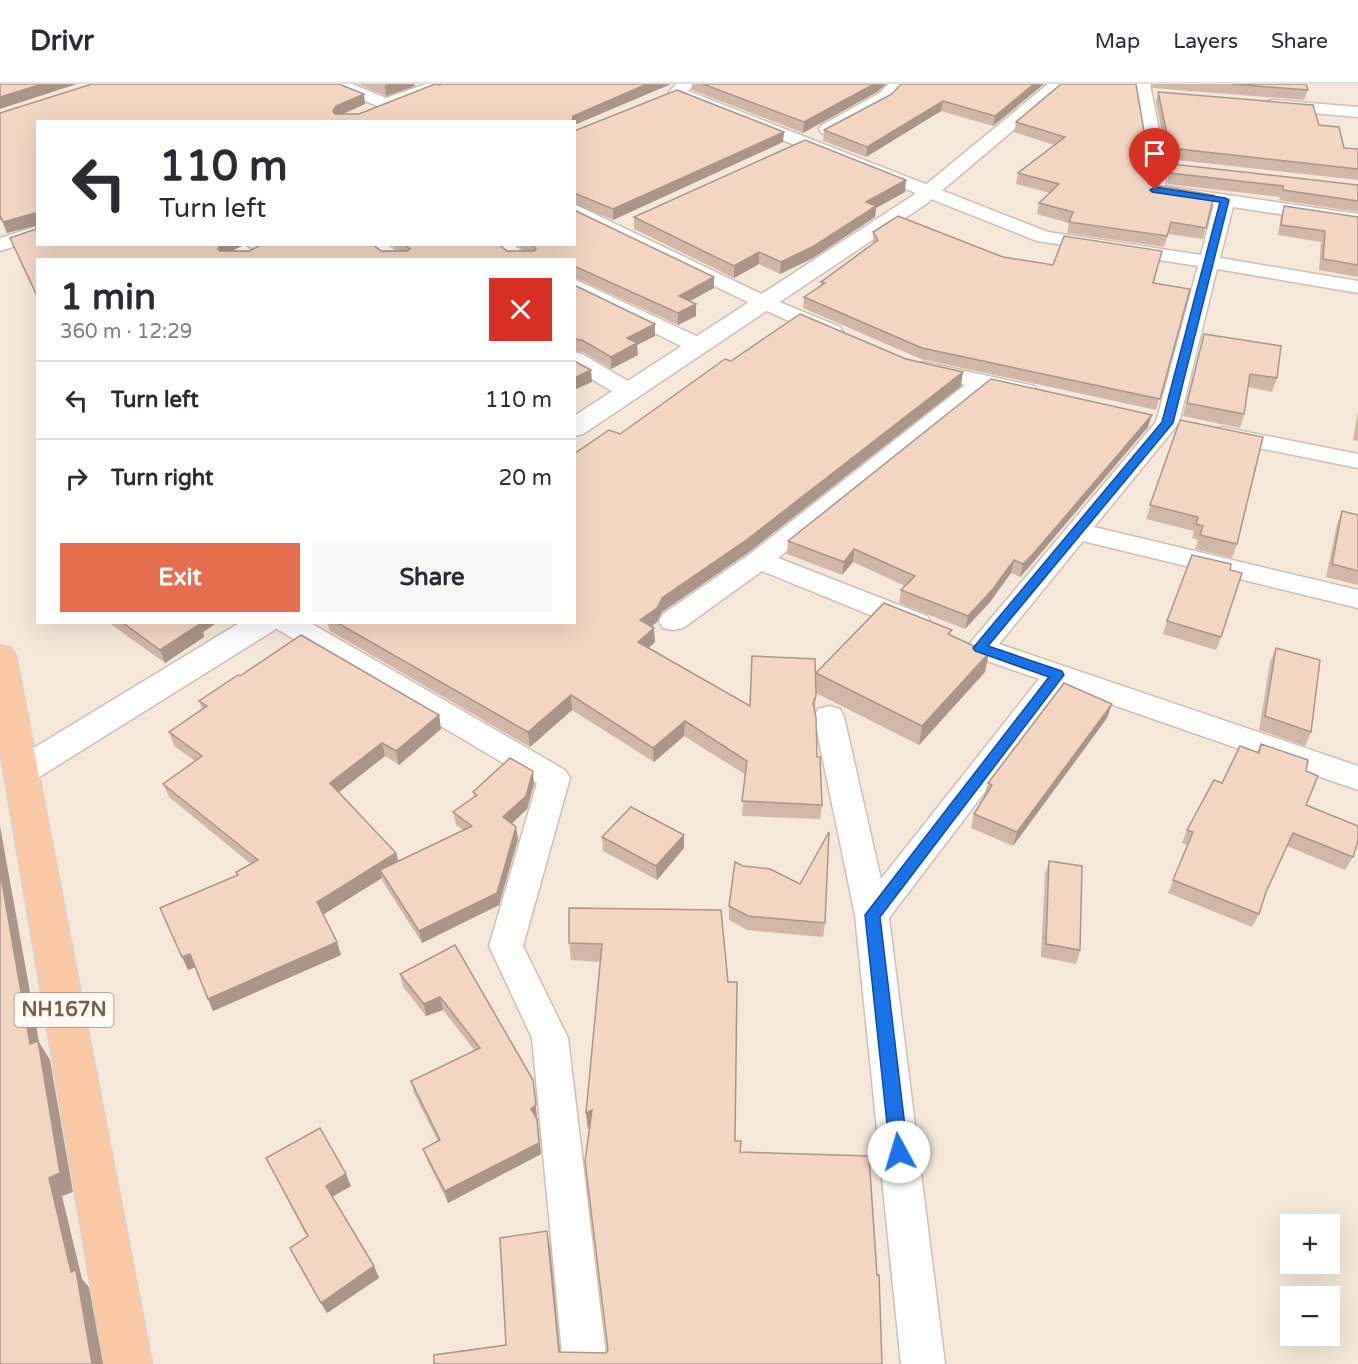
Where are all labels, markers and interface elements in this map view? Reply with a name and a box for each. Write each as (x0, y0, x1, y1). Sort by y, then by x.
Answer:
text: Drivr (30, 24, 94, 58)
text: Map (1095, 29, 1140, 54)
text: Layers (1173, 29, 1238, 54)
text: Share (1271, 29, 1328, 54)
pin (1129, 128, 1180, 190)
icon: arrive (1138, 137, 1171, 170)
text: 110 m (159, 141, 288, 192)
icon: left (60, 144, 138, 222)
text: Turn left (159, 192, 266, 225)
text: 1 min (60, 276, 156, 319)
button: close (489, 278, 552, 341)
text: 360 m · 12:29 (60, 320, 192, 344)
icon: left (60, 384, 93, 417)
text: Turn left (111, 387, 199, 413)
text: 110 m (485, 387, 552, 413)
icon: right (60, 462, 93, 495)
text: Turn right (111, 465, 213, 491)
text: 20 m (498, 465, 552, 491)
button: Exit (60, 543, 300, 612)
button: Share (312, 543, 552, 612)
road number: NH167N (14, 993, 113, 1027)
position arrow (867, 1120, 931, 1184)
map controls (1280, 1214, 1340, 1346)
button: + (1280, 1214, 1340, 1274)
button: − (1280, 1286, 1340, 1346)

